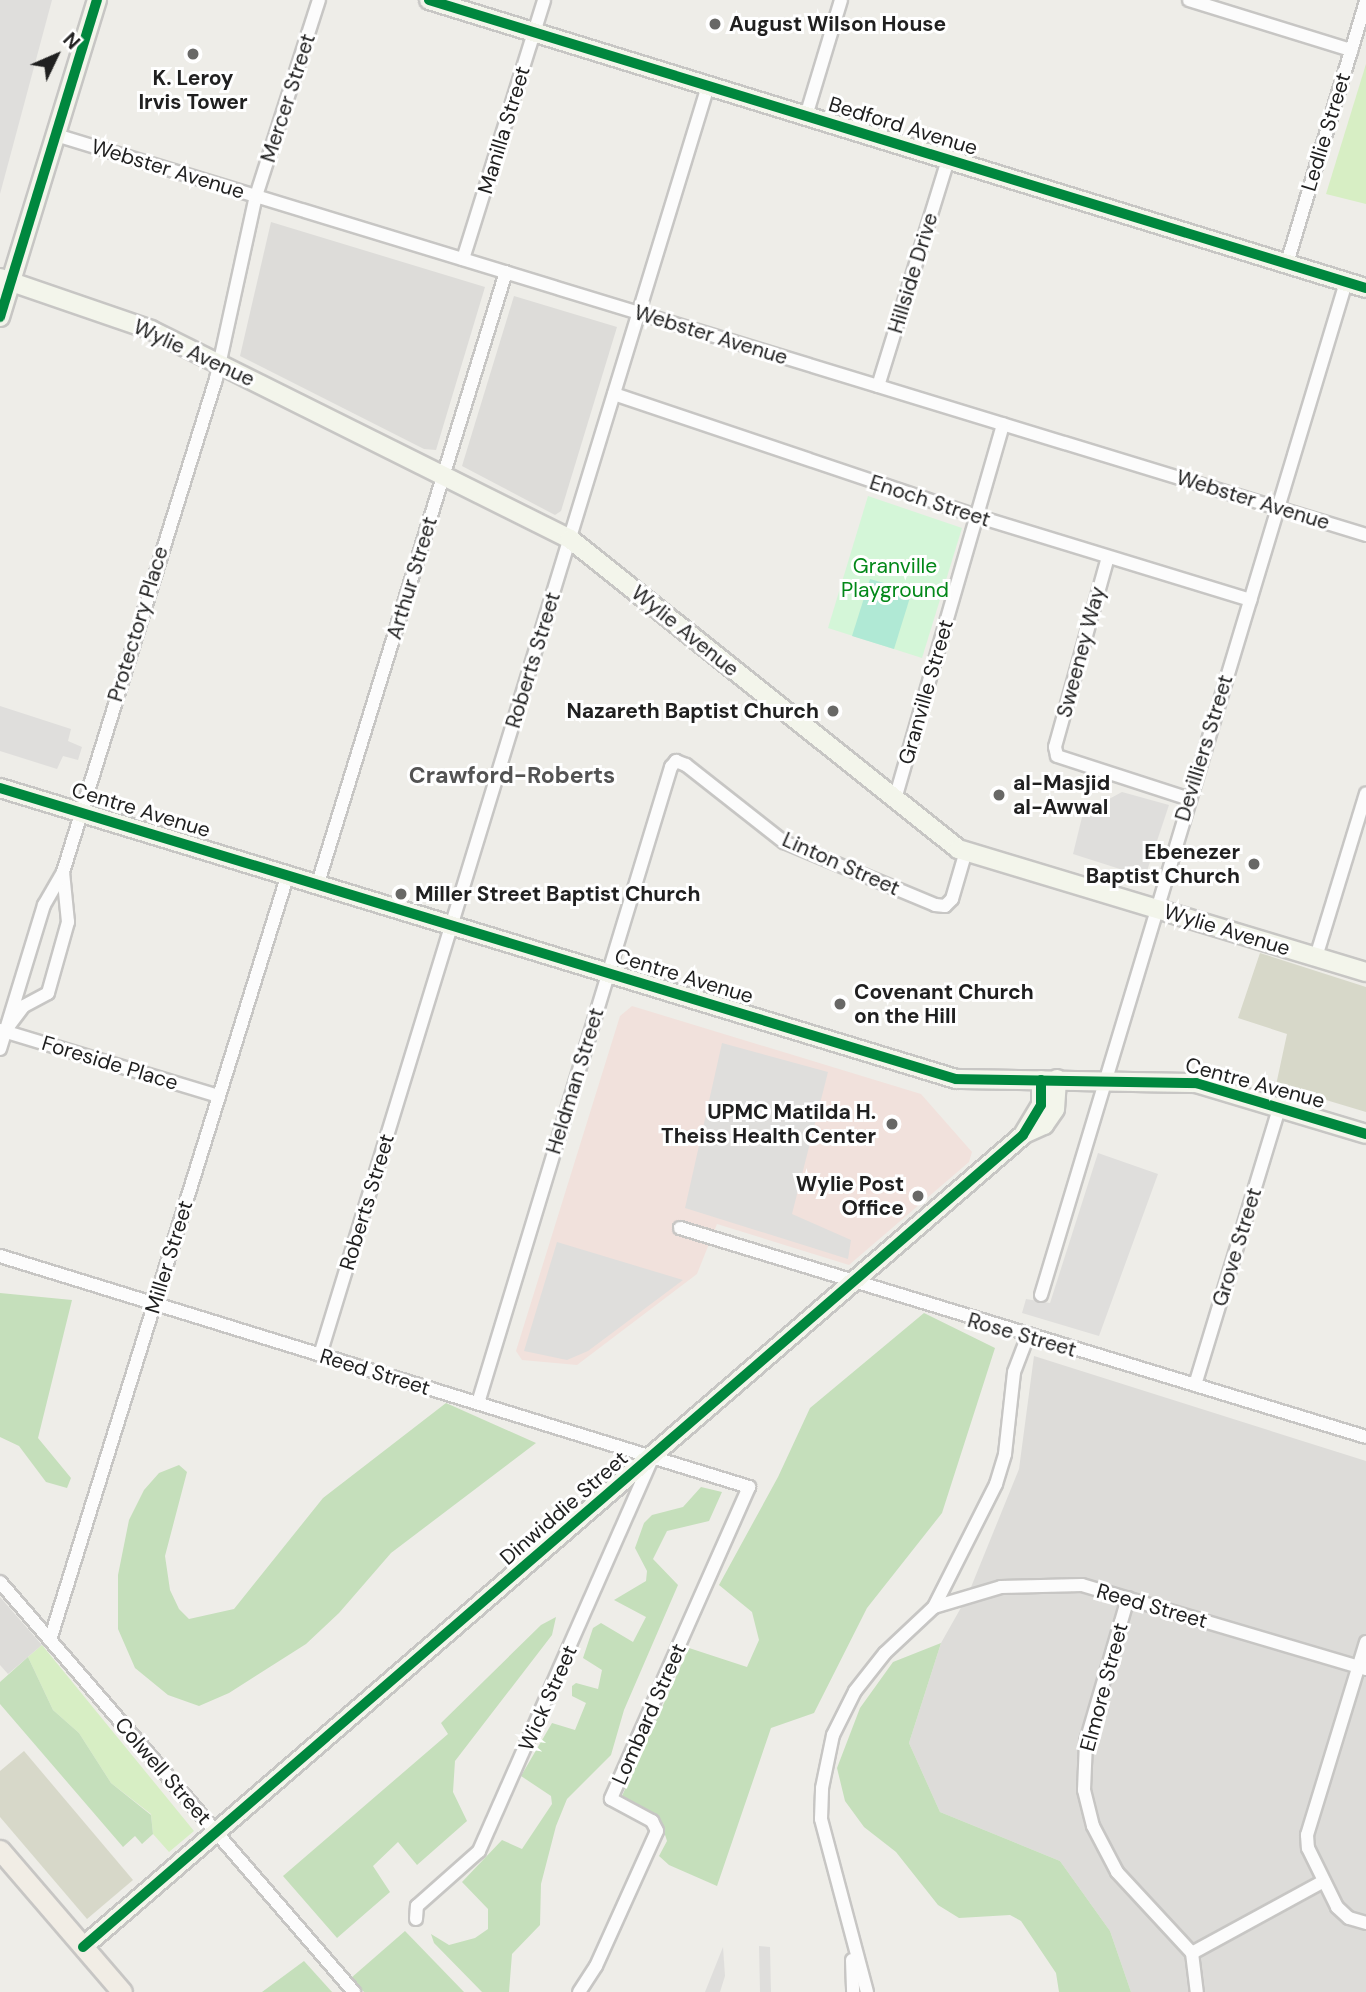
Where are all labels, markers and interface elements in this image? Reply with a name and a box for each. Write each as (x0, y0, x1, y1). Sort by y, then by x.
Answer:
place label: August Wilson House (729, 11, 946, 37)
marker: August Wilson House (707, 16, 723, 32)
north arrow (21, 21, 91, 91)
text: N (58, 27, 85, 55)
street label: Mercer Street (255, 30, 321, 166)
marker: K. Leroy Irvis Tower (185, 46, 201, 62)
street label: Manilla Street (473, 63, 535, 197)
place label: K. Leroy Irvis Tower (138, 65, 248, 115)
street label: Ledlie Street (1296, 70, 1356, 194)
street label: Bedford Avenue (825, 91, 981, 161)
street label: Webster Avenue (88, 134, 248, 204)
street label: Hillside Drive (883, 210, 943, 336)
street label: Webster Avenue (631, 300, 791, 370)
street label: Wylie Avenue (129, 314, 259, 392)
street label: Webster Avenue (1173, 465, 1333, 535)
street label: Enoch Street (866, 470, 994, 532)
street label: Arthur Street (381, 514, 443, 642)
street label: Protectory Place (102, 543, 174, 705)
park label: Granville Playground (841, 553, 949, 603)
street label: Wylie Avenue (626, 580, 744, 682)
street label: Sweeney Way (1051, 584, 1111, 720)
street label: Roberts Street (500, 589, 566, 731)
street label: Granville Street (893, 617, 959, 767)
street label: Devilliers Street (1170, 672, 1238, 824)
place label: Nazareth Baptist Church (567, 698, 819, 724)
marker: Nazareth Baptist Church (825, 703, 841, 719)
district label: Crawford-Roberts (409, 761, 615, 789)
place label: al-Masjid al-Awwal (1013, 770, 1110, 820)
street label: Centre Avenue (69, 777, 213, 843)
marker: al-Masjid al-Awwal (991, 787, 1007, 803)
street label: Linton Street (778, 827, 904, 901)
place label: Ebenezer Baptist Church (1086, 839, 1240, 889)
marker: Ebenezer Baptist Church (1246, 856, 1262, 872)
place label: Miller Street Baptist Church (415, 881, 700, 907)
marker: Miller Street Baptist Church (393, 886, 409, 902)
street label: Wylie Avenue (1161, 899, 1293, 961)
street label: Centre Avenue (612, 943, 756, 1009)
place label: Covenant Church on the Hill (854, 979, 1034, 1029)
marker: Covenant Church on the Hill (832, 996, 848, 1012)
street label: Heldman Street (541, 1005, 609, 1157)
street label: Foreside Place (39, 1030, 181, 1096)
street label: Centre Avenue (1182, 1052, 1328, 1114)
place label: UPMC Matilda H. Theiss Health Center (661, 1099, 876, 1149)
marker: UPMC Matilda H. Theiss Health Center (882, 1114, 902, 1134)
street label: Roberts Street (334, 1131, 400, 1273)
place label: Wylie Post Office (796, 1171, 904, 1221)
street label: Grove Street (1207, 1185, 1267, 1309)
marker: Wylie Post Office (910, 1188, 926, 1204)
street label: Miller Street (140, 1197, 198, 1317)
street label: Rose Street (965, 1307, 1079, 1363)
street label: Reed Street (317, 1343, 433, 1401)
street label: Dinwiddie Street (495, 1446, 633, 1570)
street label: Reed Street (1094, 1578, 1210, 1634)
street label: Elmore Street (1075, 1620, 1133, 1754)
street label: Lombard Street (607, 1639, 691, 1789)
street label: Wick Street (513, 1641, 583, 1755)
street label: Colwell Street (109, 1712, 217, 1830)

